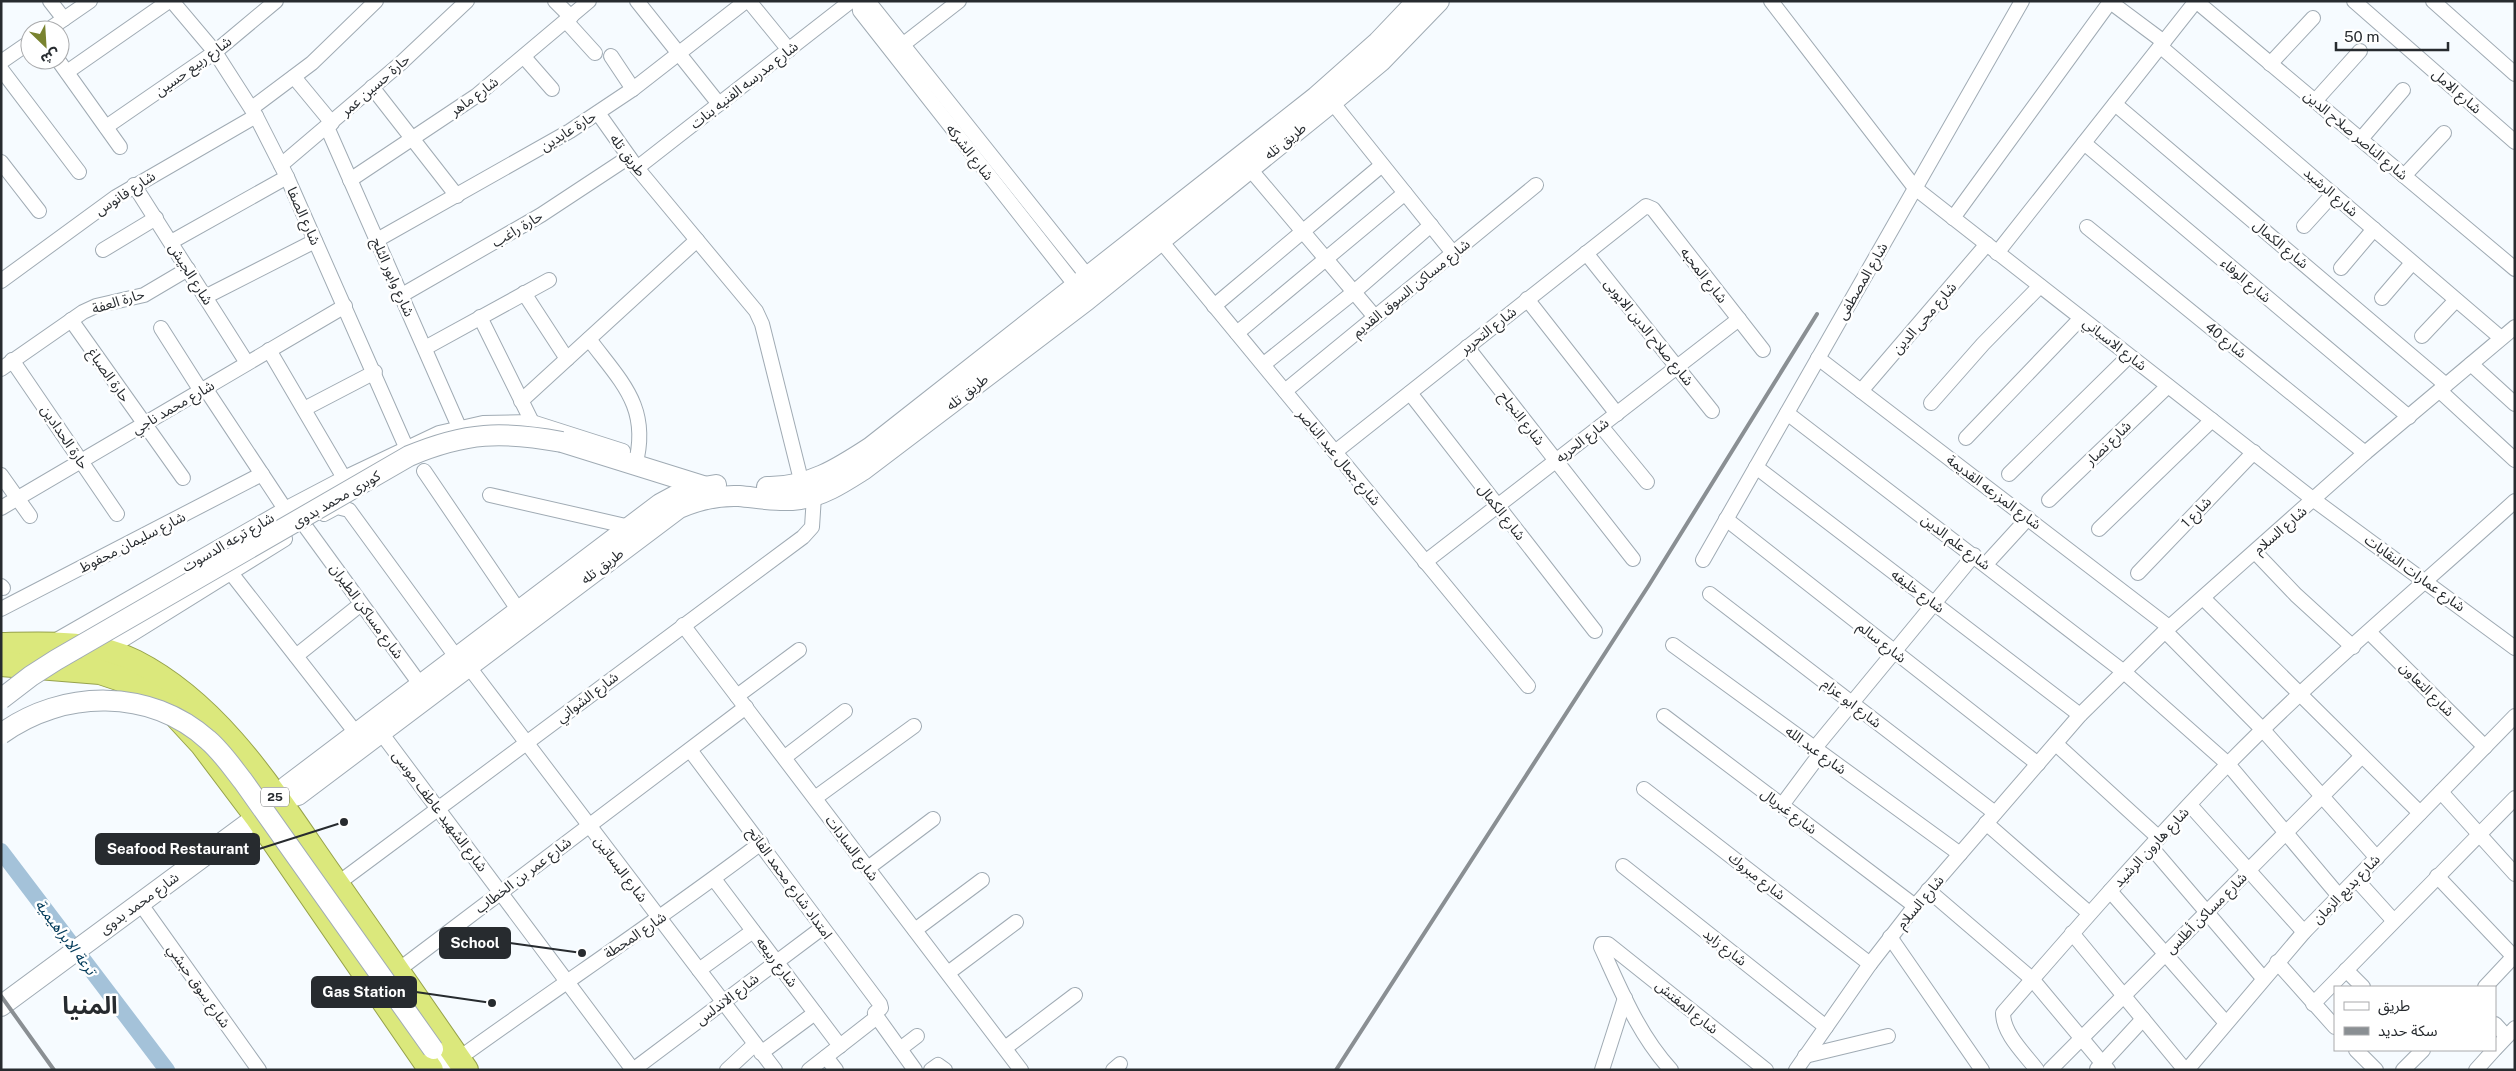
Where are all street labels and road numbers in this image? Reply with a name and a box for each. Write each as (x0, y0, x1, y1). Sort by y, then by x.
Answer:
street label: شارع ربيع حسين (152, 33, 236, 102)
street label: شارع مدرسه الفنيه بنات (687, 38, 803, 134)
street label: حارة حسين عمر (337, 51, 413, 121)
street label: شارع الامل (2427, 65, 2485, 119)
street label: شارع ماهر (446, 73, 503, 122)
street label: شارع الناصر صلاح الدين (2299, 87, 2411, 185)
street label: حارة عابدين (537, 108, 599, 155)
street label: طريق تله (1261, 119, 1310, 164)
street label: شارع الشركه (941, 121, 997, 185)
street label: طريق تله (605, 131, 649, 180)
street label: شارع الرشيد (2299, 164, 2361, 222)
street label: شارع فانوس (92, 168, 160, 221)
street label: شارع الصفا (281, 184, 324, 249)
street label: حارة راغب (489, 208, 546, 251)
street label: شارع الكمال (2248, 216, 2312, 274)
street label: شارع وابور الثلج (366, 235, 418, 320)
street label: شارع مساكن السوق القديم (1349, 236, 1475, 343)
street label: شارع الجيش (163, 240, 216, 309)
street label: شارع المصطفى (1834, 240, 1893, 324)
street label: شارع المحبه (1675, 244, 1731, 308)
street label: شارع الوفاء (2216, 254, 2274, 308)
street label: شارع صلاح الدين الايوبى (1599, 275, 1697, 390)
street label: شارع محى الدين (1889, 279, 1962, 359)
street label: حارة العفة (90, 285, 146, 317)
street label: شارع التحرير (1456, 303, 1521, 360)
street label: شارع الاسباني (2078, 314, 2150, 376)
street label: شارع 40 (2200, 319, 2250, 364)
street label: حارة الصباغ (82, 345, 133, 407)
street label: طريق تله (943, 371, 992, 415)
street label: شارع محمد ناجي (129, 377, 219, 440)
street label: شارع النجاح (1494, 388, 1548, 450)
street label: حارة الحدادين (37, 402, 92, 473)
street label: شارع جمال عبد الناصر (1291, 405, 1384, 510)
street label: شارع الحريه (1552, 414, 1613, 468)
street label: شارع نصار (2081, 417, 2136, 471)
street label: شارع المزرعه القديمة (1942, 451, 2044, 535)
street label: كوبرى محمد بدوى (289, 467, 384, 532)
street label: شارع الكمال (1473, 481, 1529, 545)
street label: شارع 1 (2178, 493, 2217, 533)
street label: شارع السلام (2250, 503, 2312, 560)
street label: شارع سليمان محفوظ (76, 508, 189, 578)
street label: شارع ترعه الدسوت (179, 509, 278, 577)
street label: شارع علم الدين (1917, 511, 1994, 575)
street label: شارع عمارات النقابات (2360, 531, 2468, 617)
street label: طريق تله (578, 545, 627, 589)
street label: شارع مساكن الطيران (325, 560, 407, 663)
street label: شارع خليفه (1887, 566, 1948, 618)
street label: شارع سالم (1853, 618, 1909, 668)
street label: شارع التعاون (2394, 659, 2457, 722)
street label: شارع الشواني (553, 668, 623, 728)
street label: شارع ابو عزام (1818, 675, 1885, 733)
street label: شارع عبد الله (1781, 723, 1850, 780)
street label: شارع الشهيد عاطف موسى (387, 747, 491, 876)
street label: شارع غبريال (1756, 785, 1820, 840)
road number: 25 (261, 788, 289, 806)
street label: شارع هارون الرشيد (2110, 804, 2194, 892)
street label: شارع السادات (820, 812, 882, 886)
street label: امتداد شارع محمد الفاتح (742, 824, 836, 944)
street label: شارع البساتين (589, 833, 651, 907)
street label: شارع عمر بن الخطاب (472, 834, 576, 919)
street label: شارع مبروك (1724, 849, 1788, 905)
street label: شارع بديع الزمان (2309, 851, 2385, 929)
street label: شارع محمد بدوى (96, 869, 184, 940)
street label: شارع مساكن أطلس (2162, 869, 2252, 959)
street label: شارع السلام (1893, 872, 1949, 934)
street label: شارع المحطة (601, 908, 671, 964)
street label: شارع زايد (1698, 925, 1750, 971)
street label: شارع ربيعه (751, 934, 801, 992)
street label: شارع سوق حبشي (162, 941, 234, 1033)
street label: شارع الاندلس (692, 970, 763, 1030)
street label: شارع المفتش (1651, 977, 1721, 1039)

